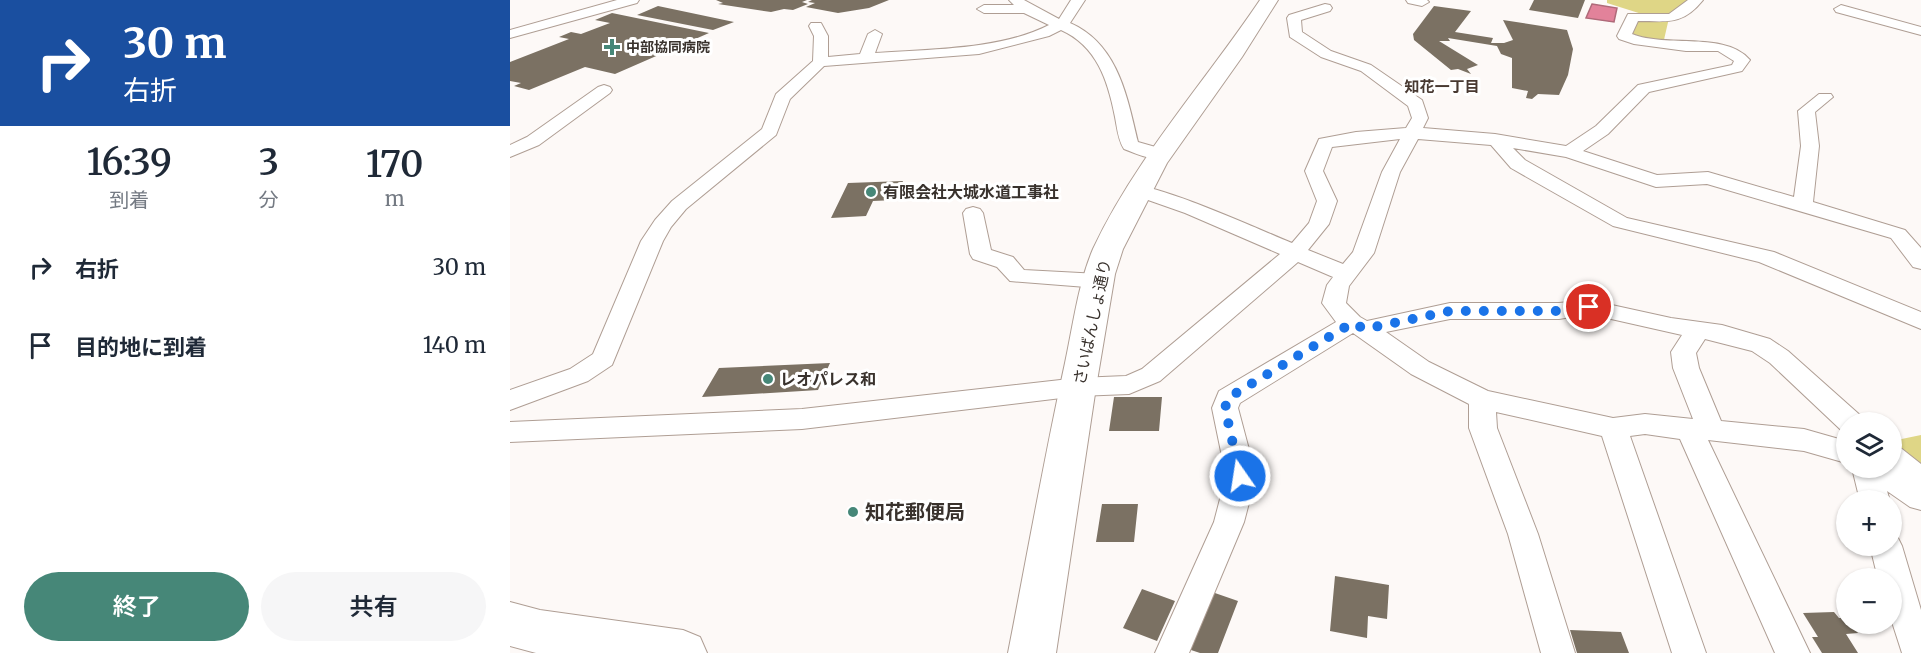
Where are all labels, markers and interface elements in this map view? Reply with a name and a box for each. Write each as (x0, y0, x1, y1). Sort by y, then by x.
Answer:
text: 30 m (123, 17, 227, 69)
icon: right (24, 24, 102, 102)
marker: 中部協同病院 (603, 38, 621, 56)
place label: 中部協同病院 (626, 38, 710, 56)
text: 右折 (123, 73, 177, 107)
district label: 知花一丁目 (1404, 77, 1480, 96)
text: 16:39 (87, 140, 172, 185)
text: 3 (259, 140, 279, 185)
text: 170 (366, 142, 423, 187)
place label: 有限会社大城水道工事社 (883, 182, 1059, 202)
marker: 有限会社大城水道工事社 (864, 185, 878, 199)
text: m (385, 186, 405, 211)
text: 到着 (109, 187, 149, 212)
text: 分 (259, 187, 279, 212)
icon: right (24, 251, 57, 284)
text: 30 m (432, 253, 486, 281)
text: 右折 (75, 255, 119, 283)
street label: さいばんしょ通り (1069, 257, 1115, 387)
pin (1563, 281, 1614, 332)
icon: arrive (1572, 290, 1605, 323)
icon: arrive (24, 329, 57, 362)
text: 140 m (423, 331, 486, 359)
text: 目的地に到着 (75, 333, 207, 361)
place label: レオパレス和 (780, 369, 876, 389)
marker: レオパレス和 (761, 372, 775, 386)
map controls (1836, 412, 1902, 634)
button: layers (1836, 412, 1902, 478)
position arrow (1208, 444, 1272, 508)
button: + (1836, 490, 1902, 556)
place label: 知花郵便局 (865, 499, 965, 524)
marker: 知花郵便局 (846, 505, 860, 519)
button: − (1836, 568, 1902, 634)
button: 終了 (24, 572, 249, 641)
button: 共有 (261, 572, 486, 641)

